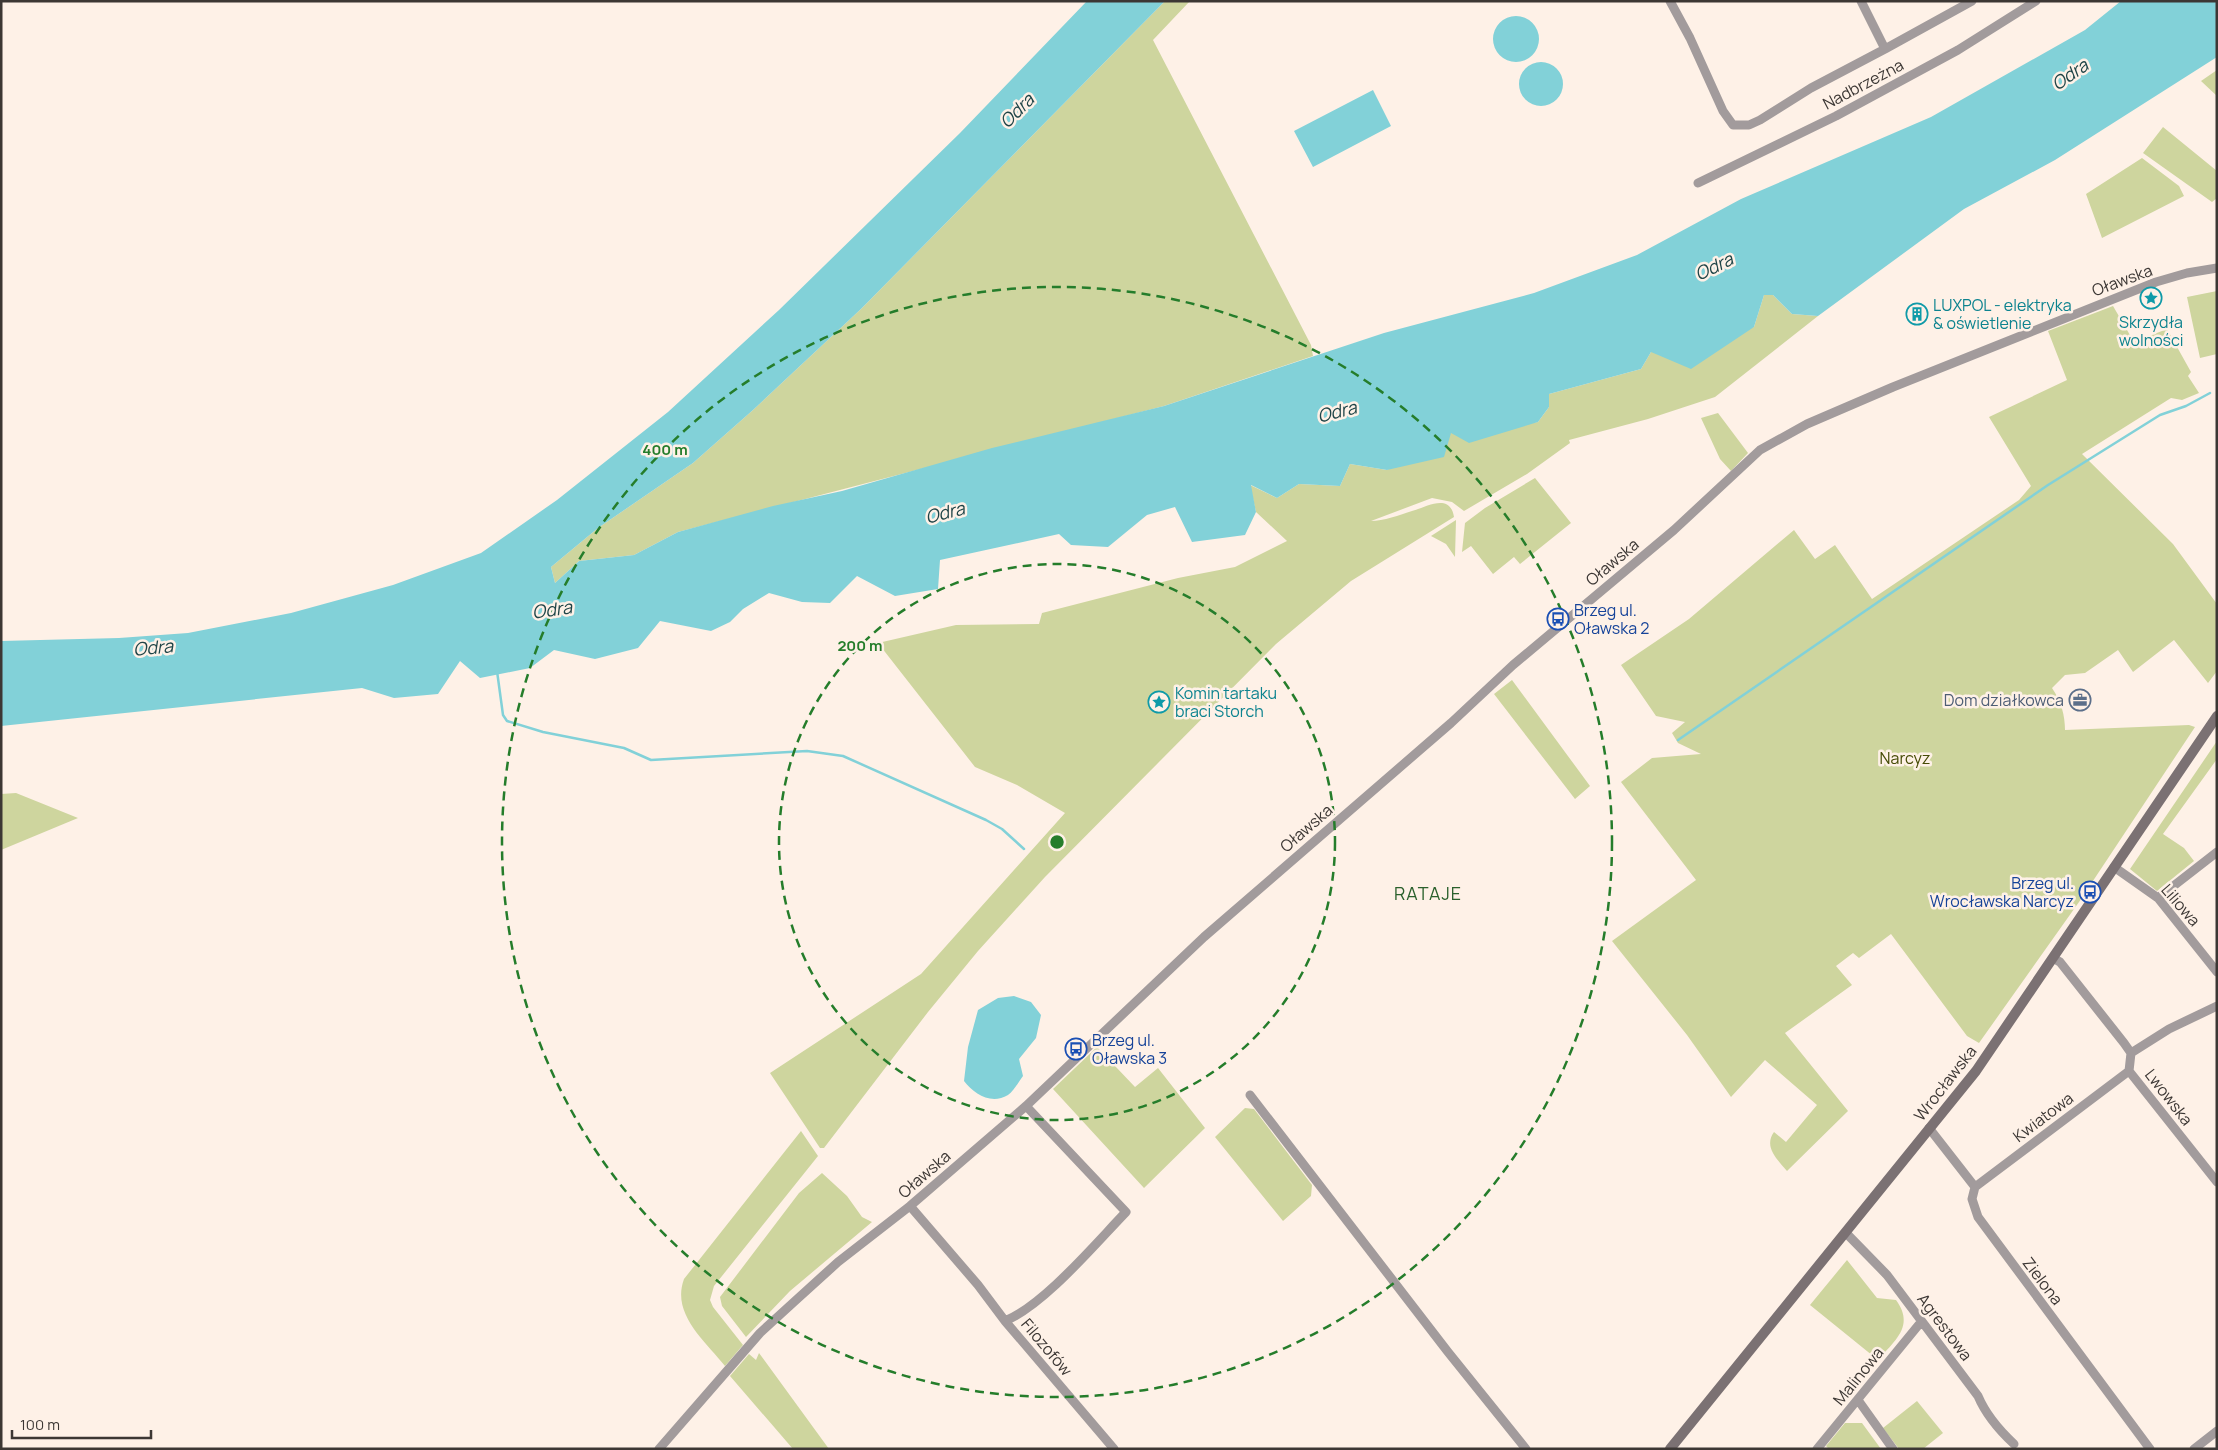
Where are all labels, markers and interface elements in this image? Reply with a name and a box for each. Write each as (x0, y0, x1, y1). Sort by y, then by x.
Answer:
water label: Odra (2046, 52, 2093, 95)
street label: Nadbrzeżna (1819, 53, 1907, 115)
water label: Odra (994, 87, 1040, 133)
water label: Odra (1690, 246, 1738, 286)
street label: Oławska (2089, 259, 2155, 301)
place icon: Skrzydła wolności (2139, 286, 2163, 310)
place label: LUXPOL - elektryka & oświetlenie (1933, 294, 2072, 334)
building icon: LUXPOL - elektryka & oświetlenie (1905, 302, 1929, 326)
place label: Skrzydła wolności (2119, 311, 2183, 351)
water label: Odra (1315, 394, 1360, 427)
text: 400 m (642, 439, 688, 460)
water label: Odra (923, 495, 968, 528)
street label: Oławska (1581, 533, 1643, 591)
water label: Odra (530, 594, 574, 624)
place label: Brzeg ul. Oławska 2 (1574, 599, 1649, 639)
bus stop icon: Brzeg ul. Oławska 2 (1546, 607, 1570, 631)
water label: Odra (132, 633, 175, 661)
text: 200 m (837, 635, 883, 656)
place label: Komin tartaku braci Storch (1175, 682, 1277, 722)
office icon: Dom działkowca (2068, 688, 2092, 712)
place label: Dom działkowca (1944, 689, 2064, 711)
place icon: Komin tartaku braci Storch (1147, 690, 1171, 714)
park label: Narcyz (1880, 747, 1930, 769)
street label: Oławska (1275, 799, 1337, 857)
centre of rings (1048, 833, 1066, 851)
place label: Brzeg ul. Wrocławska Narcyz (1930, 872, 2074, 912)
street label: Liliowa (2157, 879, 2205, 931)
bus stop icon: Brzeg ul. Wrocławska Narcyz (2078, 880, 2102, 904)
district label: RATAJE (1394, 881, 1462, 905)
place label: Brzeg ul. Oławska 3 (1092, 1029, 1167, 1069)
bus stop icon: Brzeg ul. Oławska 3 (1064, 1037, 1088, 1061)
street label: Wrocławska (1909, 1041, 1981, 1125)
street label: Lwowska (2140, 1064, 2198, 1130)
street label: Kwiatowa (2008, 1087, 2078, 1147)
street label: Oławska (893, 1145, 955, 1203)
street label: Zielona (2018, 1253, 2068, 1309)
street label: Agrestowa (1912, 1289, 1978, 1365)
street label: Filozofów (1016, 1314, 1078, 1380)
street label: Malinowa (1828, 1342, 1888, 1410)
scale bar (12, 1408, 151, 1440)
text: 100 m (20, 1414, 60, 1435)

